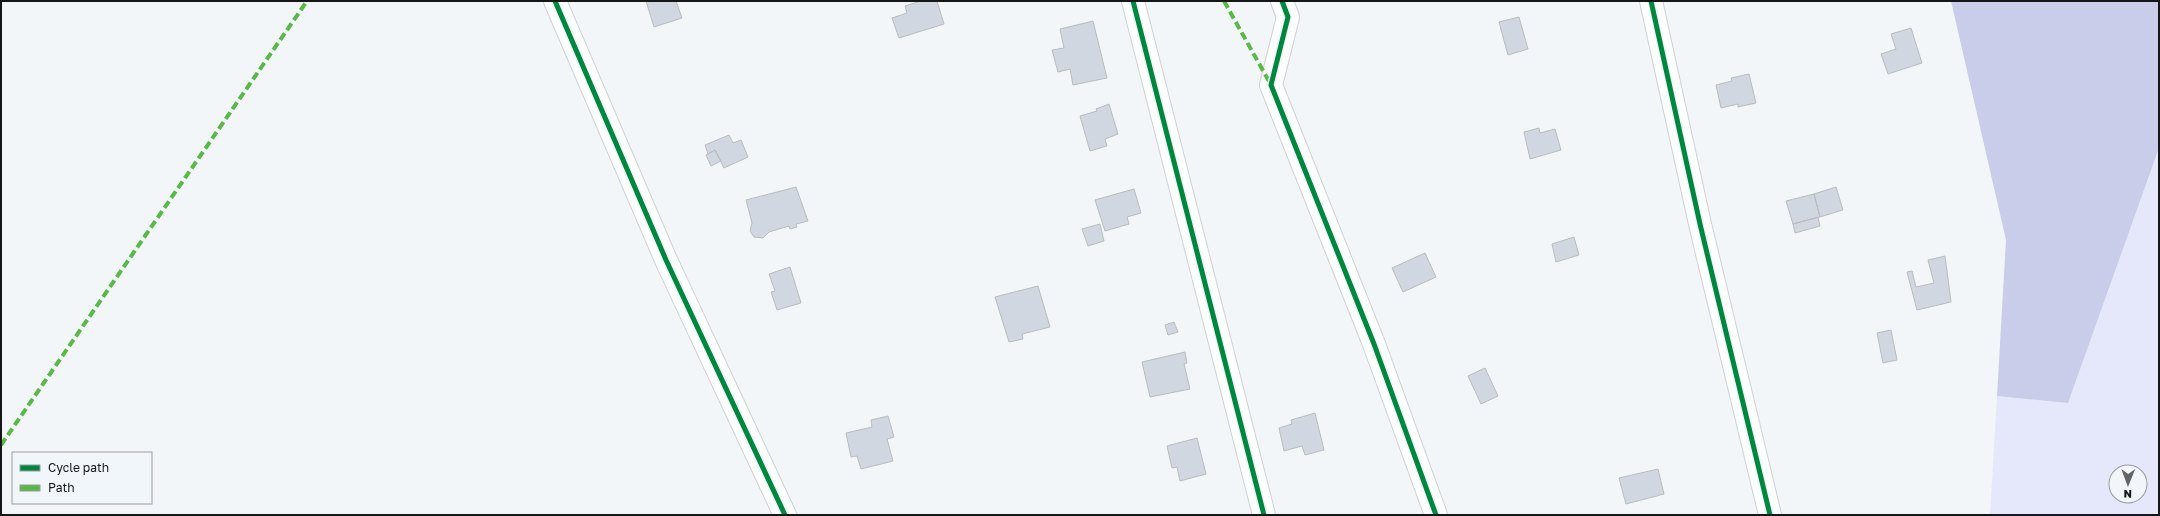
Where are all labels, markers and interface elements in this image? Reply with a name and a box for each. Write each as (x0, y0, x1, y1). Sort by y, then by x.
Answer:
legend (12, 452, 152, 504)
text: Cycle path (48, 460, 109, 475)
north arrow (2108, 464, 2148, 504)
text: Path (48, 480, 75, 495)
text: N (2124, 488, 2132, 501)

